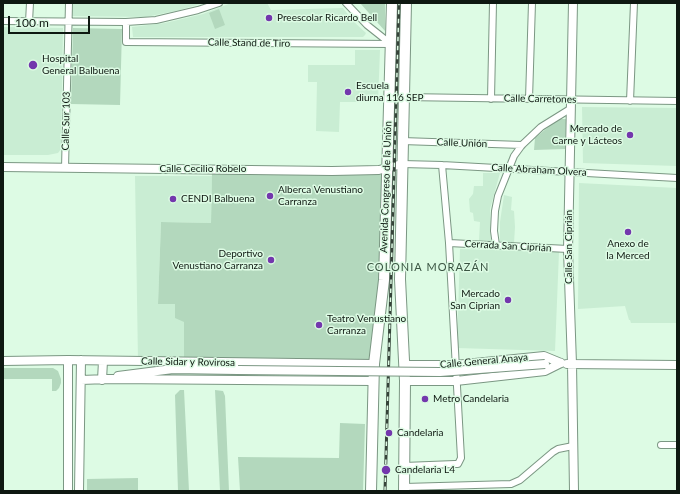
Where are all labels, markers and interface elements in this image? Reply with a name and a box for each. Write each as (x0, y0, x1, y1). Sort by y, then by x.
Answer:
scale bar (10, 8, 92, 34)
place label: Preescolar Ricardo Bell (277, 12, 377, 24)
marker: Preescolar Ricardo Bell (264, 13, 274, 23)
text: 100 m (15, 15, 49, 30)
street label: Calle Stand de Tiro (208, 36, 290, 50)
place label: Hospital General Balbuena (42, 53, 120, 76)
marker: Hospital General Balbuena (27, 59, 39, 71)
place label: Escuela diurna 116 SEP (356, 80, 423, 104)
marker: Escuela diurna 116 SEP (343, 87, 353, 97)
street label: Calle Sur 103 (59, 92, 73, 150)
street label: Calle Carretones (504, 92, 576, 106)
street label: Avenida Congreso de la Unión (378, 121, 394, 253)
place label: Mercado de Carne y Lácteos (552, 123, 622, 146)
marker: Mercado de Carne y Lácteos (625, 130, 635, 140)
street label: Calle Unión (436, 136, 488, 150)
street label: Calle Abraham Olvera (491, 162, 587, 178)
street label: Calle Cecilio Robelo (160, 163, 246, 175)
place label: Alberca Venustiano Carranza (278, 184, 363, 208)
marker: Alberca Venustiano Carranza (265, 191, 275, 201)
place label: CENDI Balbuena (181, 193, 255, 205)
marker: CENDI Balbuena (168, 194, 178, 204)
street label: Calle San Ciprián (563, 210, 575, 284)
marker: Anexo de la Merced (623, 227, 633, 237)
street label: Cerrada San Ciprián (464, 238, 552, 254)
place label: Anexo de la Merced (606, 238, 650, 262)
place label: Deportivo Venustiano Carranza (172, 248, 263, 272)
marker: Deportivo Venustiano Carranza (266, 255, 276, 265)
district label: COLONIA MORAZÁN (367, 260, 489, 274)
place label: Mercado San Ciprian (450, 288, 500, 312)
marker: Mercado San Ciprian (503, 295, 513, 305)
place label: Teatro Venustiano Carranza (327, 313, 406, 336)
marker: Teatro Venustiano Carranza (314, 320, 324, 330)
street label: Calle General Anaya (440, 351, 528, 371)
street label: Calle Sidar y Rovirosa (141, 355, 235, 369)
place label: Metro Candelaria (433, 393, 509, 405)
marker: Metro Candelaria (420, 394, 430, 404)
place label: Candelaria (397, 427, 443, 439)
marker: Candelaria (384, 428, 394, 438)
marker: Candelaria L4 (380, 464, 392, 476)
place label: Candelaria L4 (395, 464, 455, 476)

